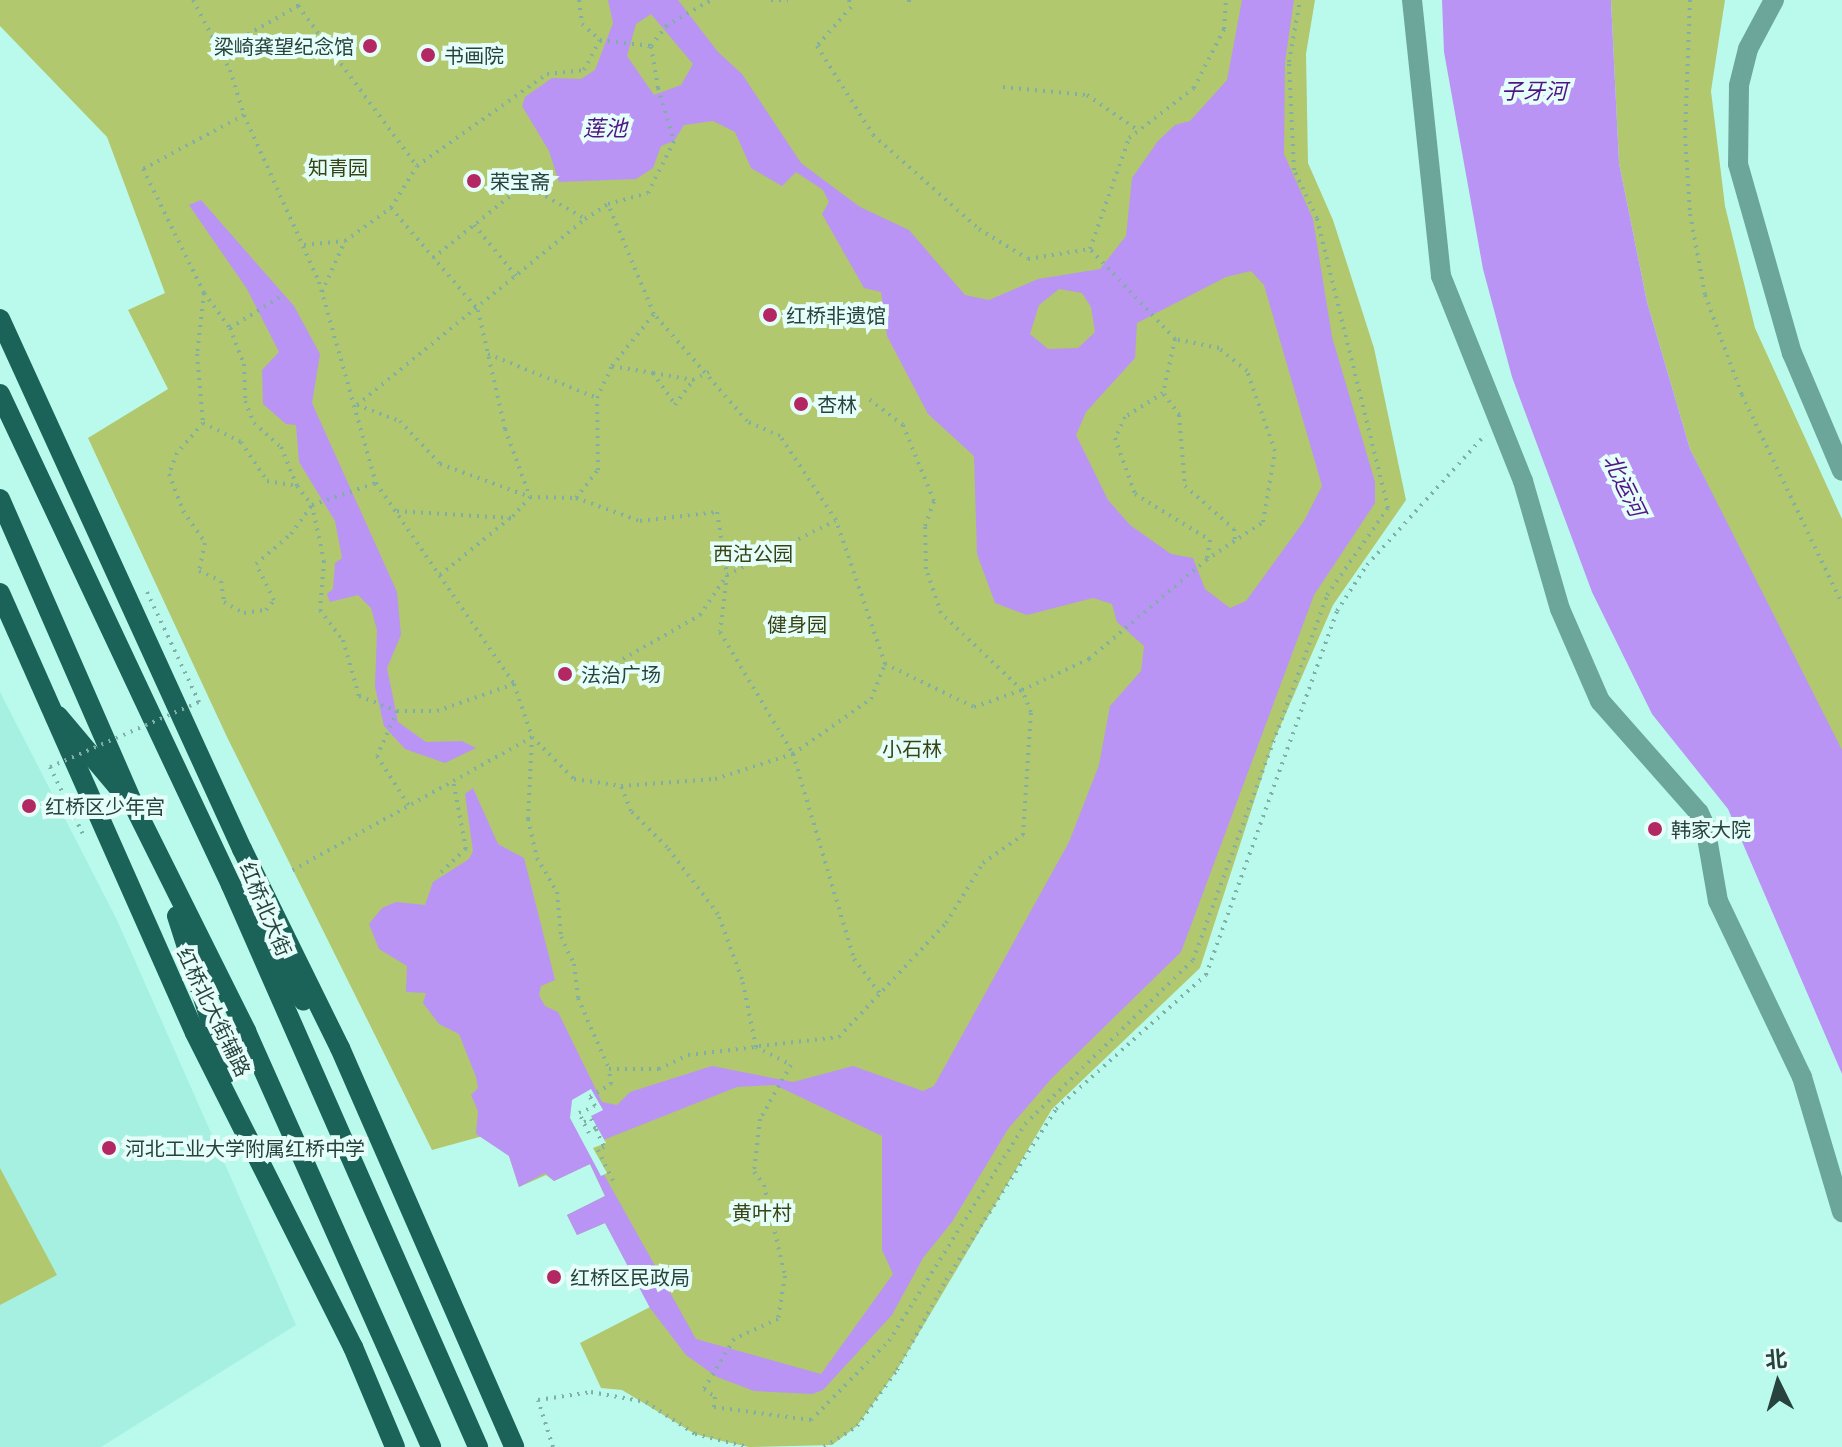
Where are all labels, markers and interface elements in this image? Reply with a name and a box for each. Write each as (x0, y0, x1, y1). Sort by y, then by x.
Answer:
place label: 梁崎龚望纪念馆 (214, 34, 354, 58)
marker: 梁崎龚望纪念馆 (361, 37, 379, 55)
place label: 书画院 (444, 43, 504, 67)
marker: 书画院 (419, 46, 437, 64)
water label: 子牙河 (1501, 78, 1567, 104)
water label: 莲池 (583, 115, 627, 141)
park label: 知青园 (308, 155, 368, 179)
place label: 荣宝斋 (490, 169, 550, 193)
marker: 荣宝斋 (465, 172, 483, 190)
place label: 红桥非遗馆 (786, 303, 886, 327)
marker: 红桥非遗馆 (761, 306, 779, 324)
place label: 杏林 (817, 392, 857, 416)
marker: 杏林 (792, 395, 810, 413)
water label: 北运河 (1599, 450, 1651, 520)
park label: 西沽公园 (713, 541, 793, 565)
park label: 健身园 (767, 612, 827, 636)
place label: 法治广场 (581, 662, 661, 686)
marker: 法治广场 (556, 665, 574, 683)
park label: 小石林 (882, 736, 942, 760)
place label: 红桥区少年宫 (45, 794, 165, 818)
marker: 红桥区少年宫 (20, 797, 38, 815)
place label: 韩家大院 (1671, 817, 1751, 841)
marker: 韩家大院 (1646, 820, 1664, 838)
street label: 红桥北大街 (235, 858, 297, 960)
street label: 红桥北大街辅路 (173, 944, 255, 1080)
place label: 河北工业大学附属红桥中学 (125, 1136, 365, 1160)
marker: 河北工业大学附属红桥中学 (100, 1139, 118, 1157)
park label: 黄叶村 (732, 1200, 792, 1224)
place label: 红桥区民政局 (570, 1265, 690, 1289)
marker: 红桥区民政局 (545, 1268, 563, 1286)
north arrow (1738, 1343, 1818, 1423)
text: 北 (1764, 1344, 1788, 1373)

